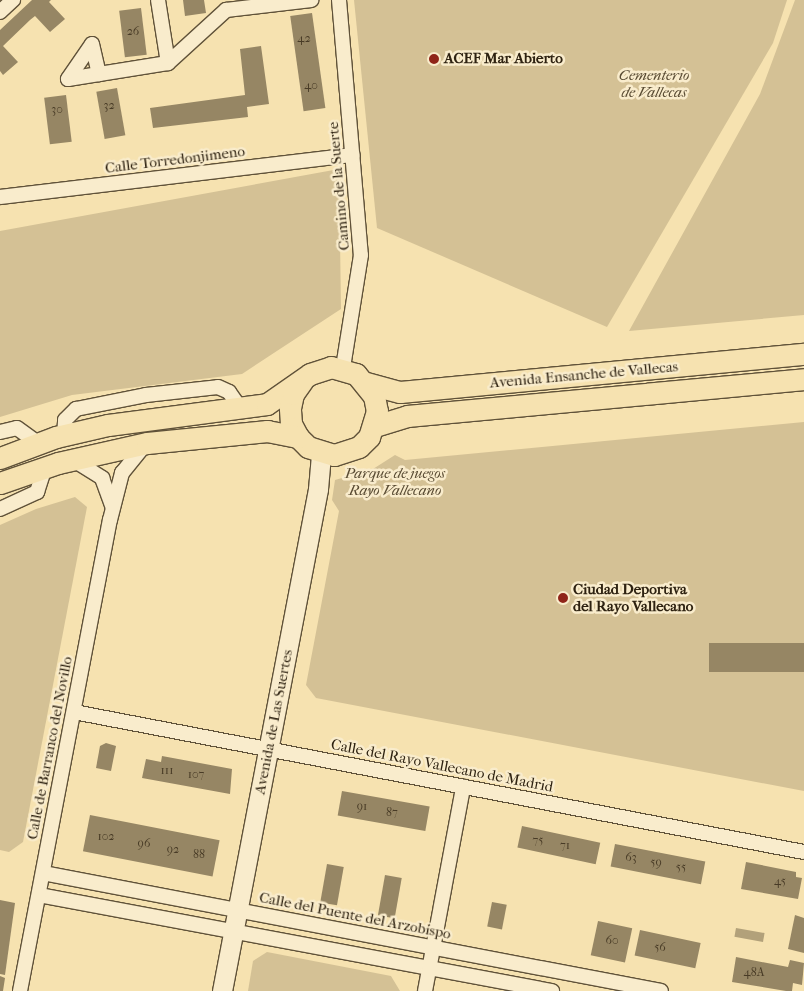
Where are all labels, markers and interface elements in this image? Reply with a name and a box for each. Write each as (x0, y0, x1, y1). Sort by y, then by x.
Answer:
house number: 26 (127, 25, 139, 39)
house number: 42 (297, 32, 311, 46)
place label: ACEF Mar Abierto (444, 50, 563, 68)
marker: ACEF Mar Abierto (428, 53, 440, 65)
park label: Cementerio de Vallecas (619, 66, 689, 101)
house number: 40 (304, 79, 318, 93)
house number: 32 (103, 99, 115, 113)
house number: 30 (51, 103, 63, 117)
street label: Camino de la Suerte (324, 121, 354, 251)
street label: Calle Torredonjimeno (104, 142, 246, 178)
street label: Avenida Ensanche de Vallecas (489, 358, 679, 392)
park label: Parque de juegos Rayo Vallecano (345, 464, 445, 499)
place label: Ciudad Deportiva del Rayo Vallecano (573, 580, 693, 615)
marker: Ciudad Deportiva del Rayo Vallecano (557, 592, 569, 604)
street label: Avenida de Las Suertes (251, 648, 297, 796)
street label: Calle de Barranco del Novillo (23, 655, 77, 841)
street label: Calle del Rayo Vallecano de Madrid (329, 736, 555, 796)
house number: 111 (161, 764, 173, 778)
house number: 107 (188, 768, 204, 782)
house number: 91 (357, 800, 367, 814)
house number: 87 (386, 806, 398, 820)
house number: 102 (97, 830, 115, 844)
house number: 75 (533, 834, 543, 848)
house number: 96 (138, 837, 150, 851)
house number: 71 (560, 839, 570, 853)
house number: 92 (167, 843, 179, 857)
house number: 88 (193, 848, 205, 862)
house number: 63 (625, 851, 637, 865)
house number: 59 (650, 856, 662, 870)
house number: 55 (676, 861, 686, 875)
house number: 45 (774, 875, 786, 889)
street label: Calle del Puente del Arzobispo (258, 889, 452, 943)
house number: 60 (605, 934, 619, 948)
house number: 56 (654, 941, 666, 955)
house number: 48A (744, 966, 764, 980)

